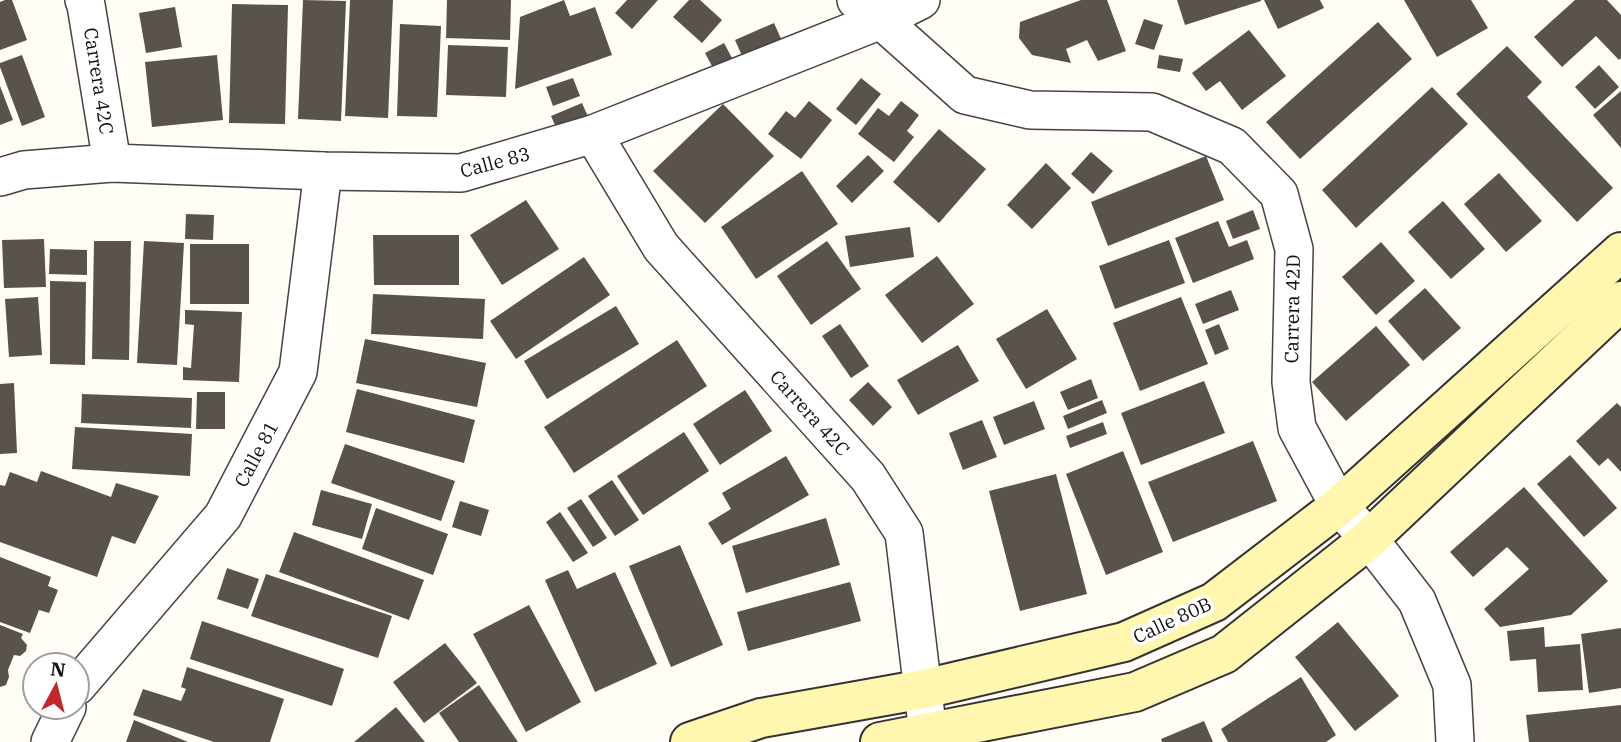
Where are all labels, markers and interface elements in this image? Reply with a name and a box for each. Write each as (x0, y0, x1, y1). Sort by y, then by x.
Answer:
street label: Carrera 42C (79, 26, 119, 136)
street label: Calle 83 (457, 141, 533, 183)
street label: Carrera 42D (1279, 254, 1305, 364)
street label: Carrera 42C (765, 365, 855, 461)
street label: Calle 81 (229, 417, 283, 491)
street label: Calle 80B (1129, 591, 1215, 649)
north arrow (21, 651, 91, 721)
text: N (49, 656, 67, 682)

